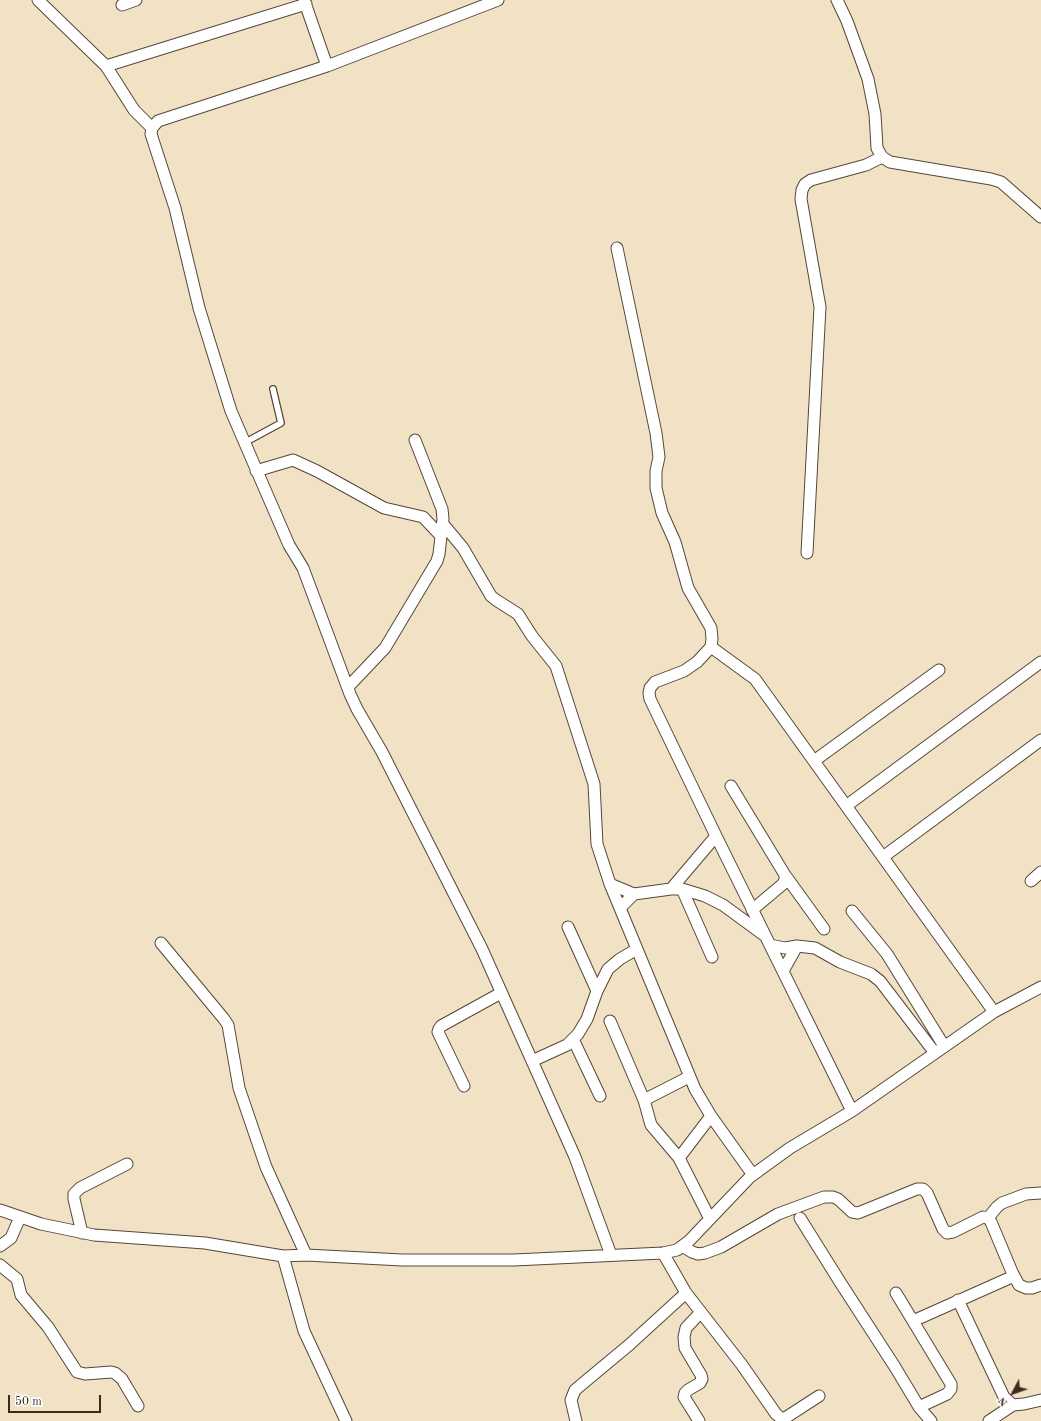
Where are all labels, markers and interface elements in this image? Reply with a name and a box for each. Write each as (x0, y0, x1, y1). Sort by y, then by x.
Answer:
north arrow (993, 1373, 1033, 1413)
scale bar (10, 1387, 103, 1413)
text: N (997, 1394, 1010, 1408)
text: 50 m (15, 1396, 42, 1408)

